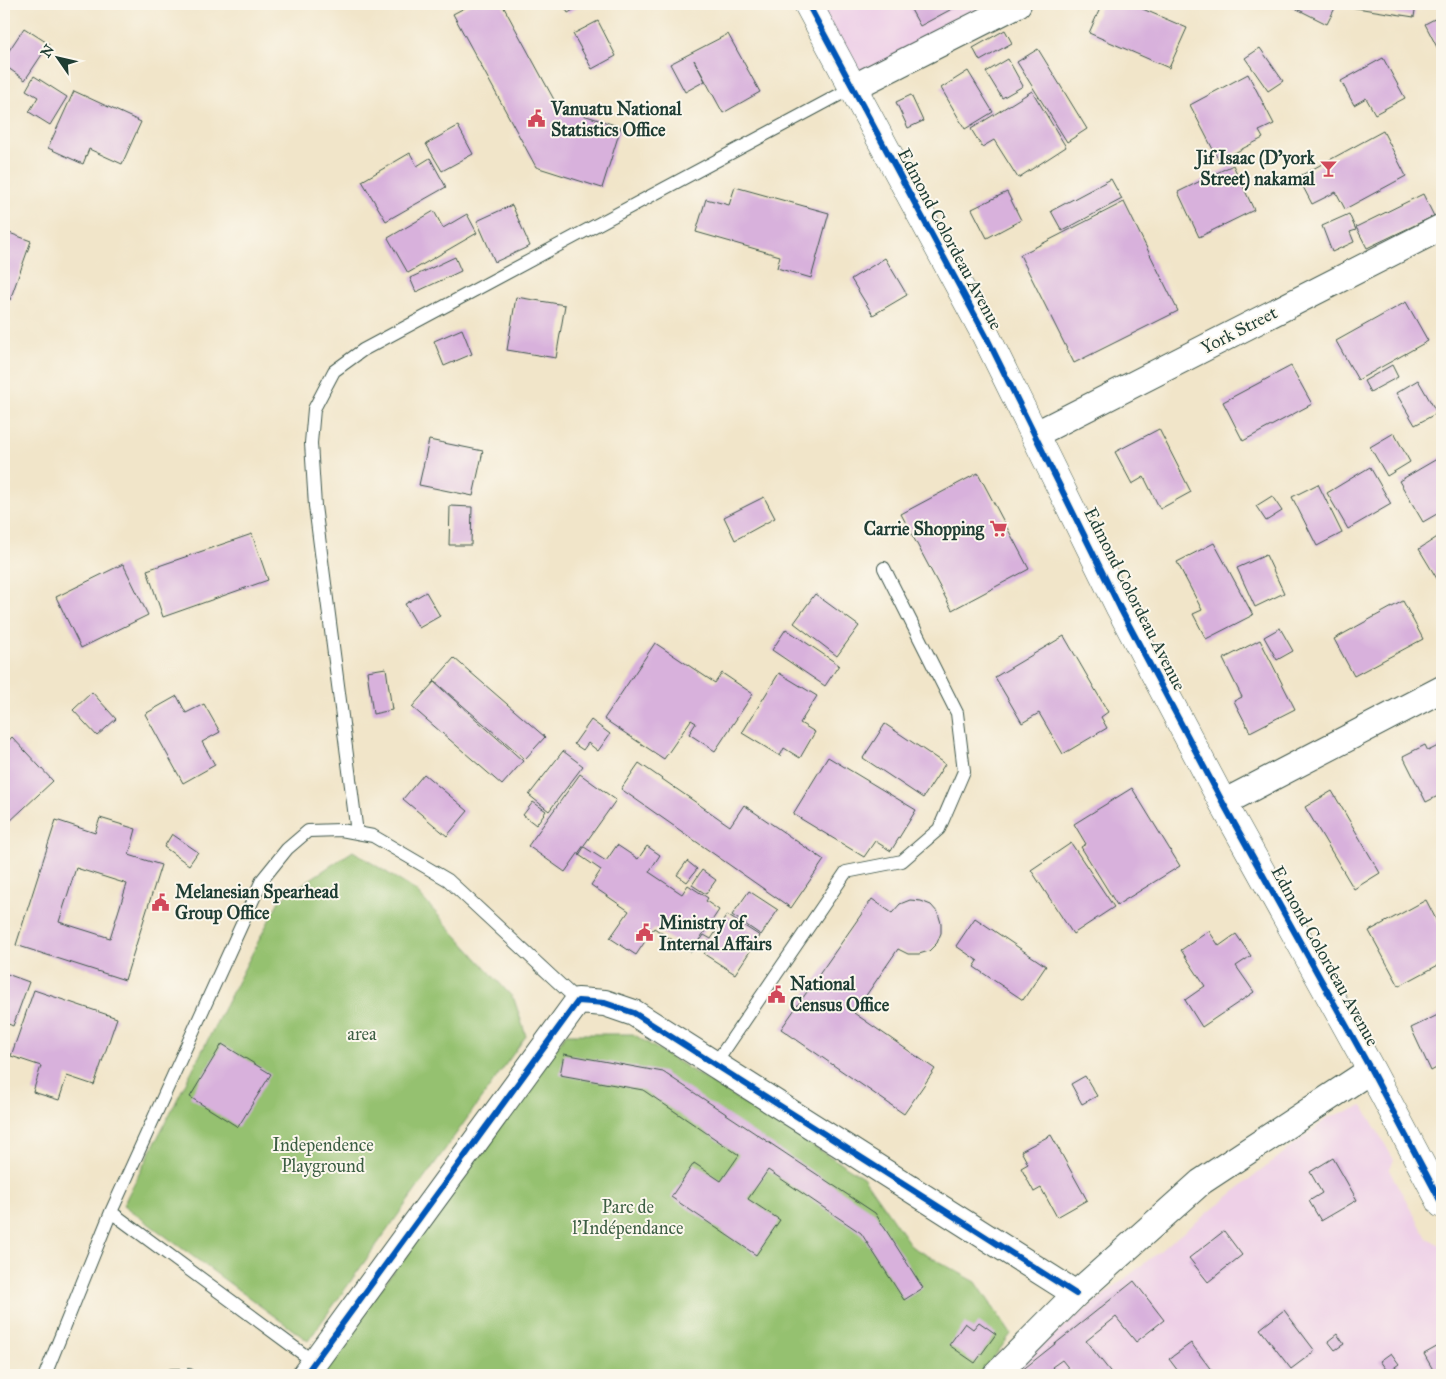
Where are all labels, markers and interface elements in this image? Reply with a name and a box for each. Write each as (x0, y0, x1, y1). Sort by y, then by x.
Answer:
north arrow (32, 32, 82, 82)
text: N (37, 41, 58, 61)
place label: Vanuatu National Statistics Office (550, 98, 683, 141)
public building icon: Vanuatu National Statistics Office (527, 109, 547, 129)
street label: Edmond Colordeau Avenue (893, 144, 1007, 334)
place label: Jif Isaac (D'york Street) nakamal (1194, 147, 1316, 191)
bar icon: Jif Isaac (D'york Street) nakamal (1319, 158, 1339, 178)
street label: York Street (1197, 301, 1281, 359)
street label: Edmond Colordeau Avenue (1079, 504, 1191, 694)
place label: Carrie Shopping (864, 518, 985, 541)
supermarket icon: Carrie Shopping (988, 519, 1008, 539)
street label: Edmond Colordeau Avenue (1266, 862, 1384, 1050)
place label: Melanesian Spearhead Group Office (175, 881, 339, 925)
public building icon: Melanesian Spearhead Group Office (151, 892, 171, 912)
place label: Ministry of Internal Affairs (659, 912, 772, 955)
public building icon: Ministry of Internal Affairs (635, 923, 655, 943)
place label: National Census Office (790, 973, 890, 1016)
public building icon: National Census Office (766, 984, 786, 1004)
park label: area (347, 1023, 377, 1045)
park label: Independence Playground (272, 1134, 374, 1178)
park label: Parc de l'Indépendance (572, 1196, 684, 1239)

